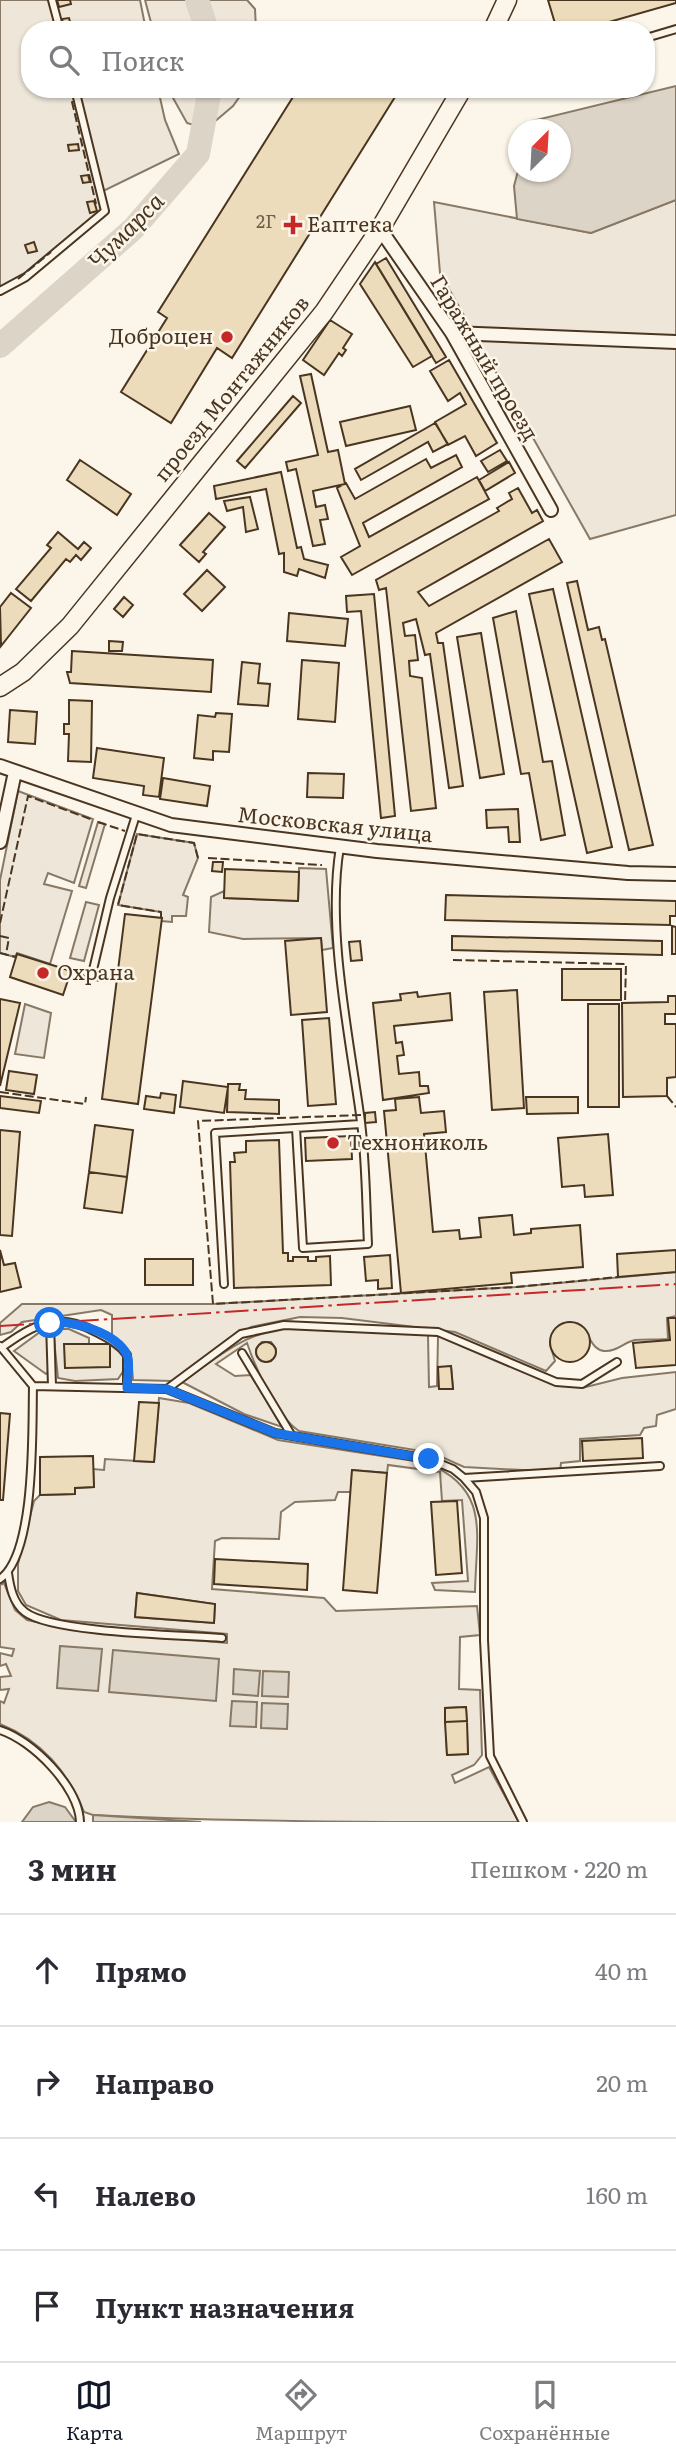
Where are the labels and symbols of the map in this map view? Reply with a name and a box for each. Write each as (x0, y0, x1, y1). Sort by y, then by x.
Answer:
north arrow (508, 119, 571, 182)
water label: Чумарса (79, 184, 170, 275)
house number: 2Г (256, 207, 276, 234)
place label: Еаптека (307, 207, 394, 238)
marker: Еаптека (285, 217, 301, 233)
street label: Гаражный проезд (424, 268, 548, 445)
street label: проезд Монтажников (145, 288, 315, 487)
place label: Доброцен (109, 319, 213, 350)
marker: Доброцен (219, 329, 235, 345)
street label: Московская улица (236, 797, 435, 848)
place label: Охрана (57, 955, 135, 986)
marker: Охрана (35, 965, 51, 981)
place label: Технониколь (347, 1125, 488, 1156)
marker: Технониколь (325, 1135, 341, 1151)
route start (34, 1307, 65, 1338)
route end (413, 1443, 444, 1474)

